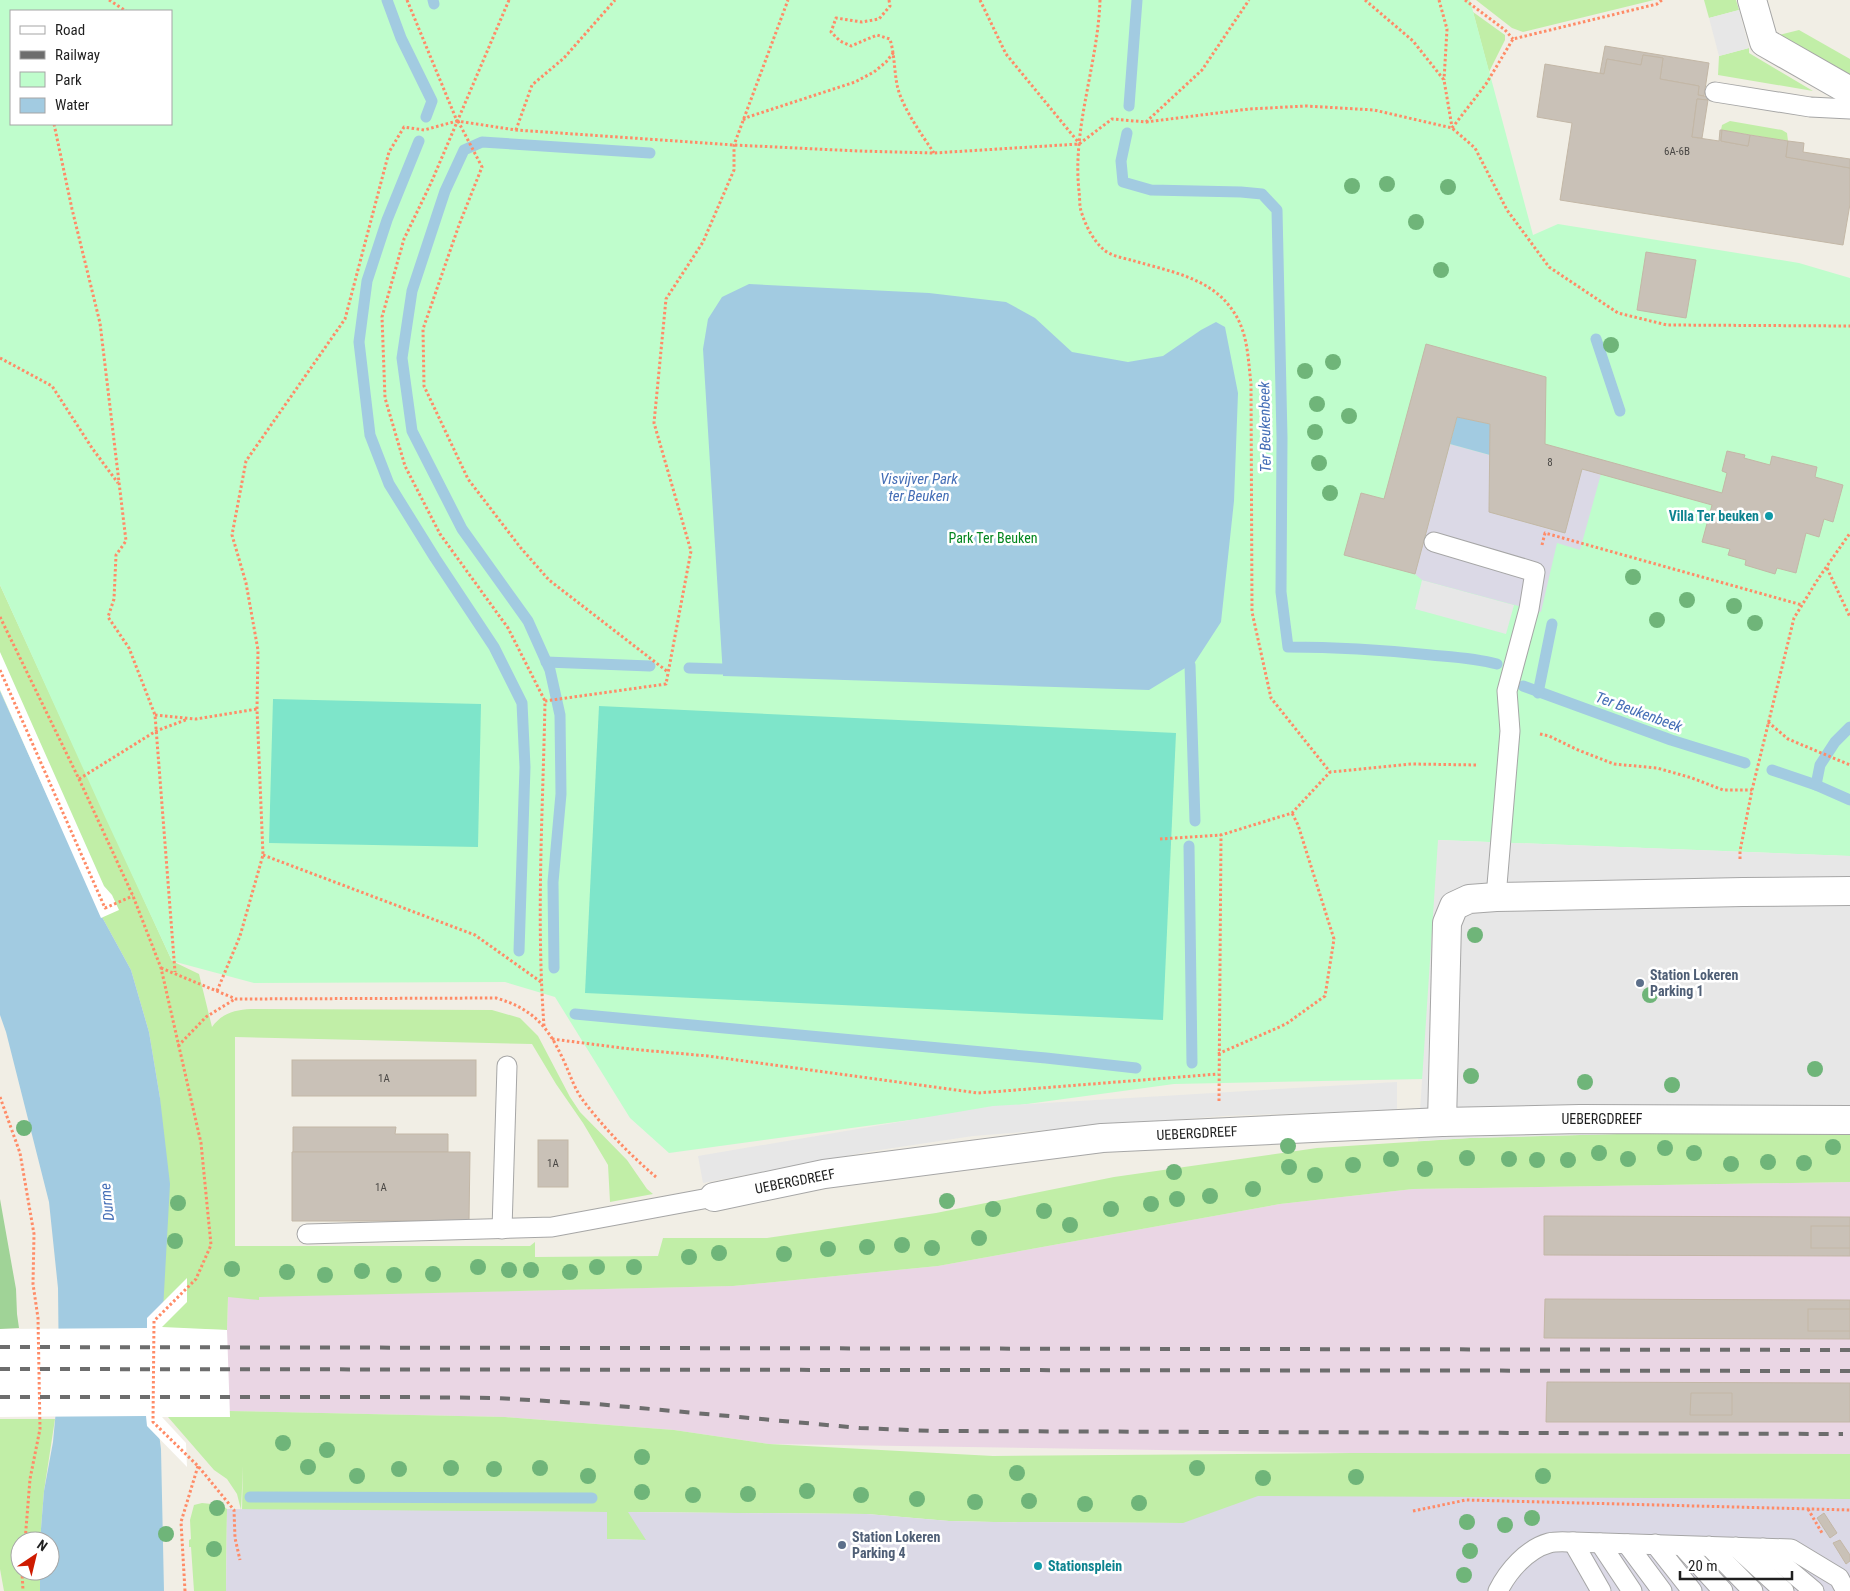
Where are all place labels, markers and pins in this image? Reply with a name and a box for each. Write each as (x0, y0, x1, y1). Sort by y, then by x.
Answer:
place label: Villa Ter beuken (1669, 508, 1759, 524)
marker: Villa Ter beuken (1763, 510, 1775, 522)
place label: Station Lokeren Parking 1 (1650, 967, 1738, 999)
marker: Station Lokeren Parking 1 (1634, 977, 1646, 989)
place label: Station Lokeren Parking 4 (852, 1529, 940, 1561)
marker: Station Lokeren Parking 4 (836, 1539, 848, 1551)
place label: Stationsplein (1048, 1558, 1122, 1574)
marker: Stationsplein (1032, 1560, 1044, 1572)

